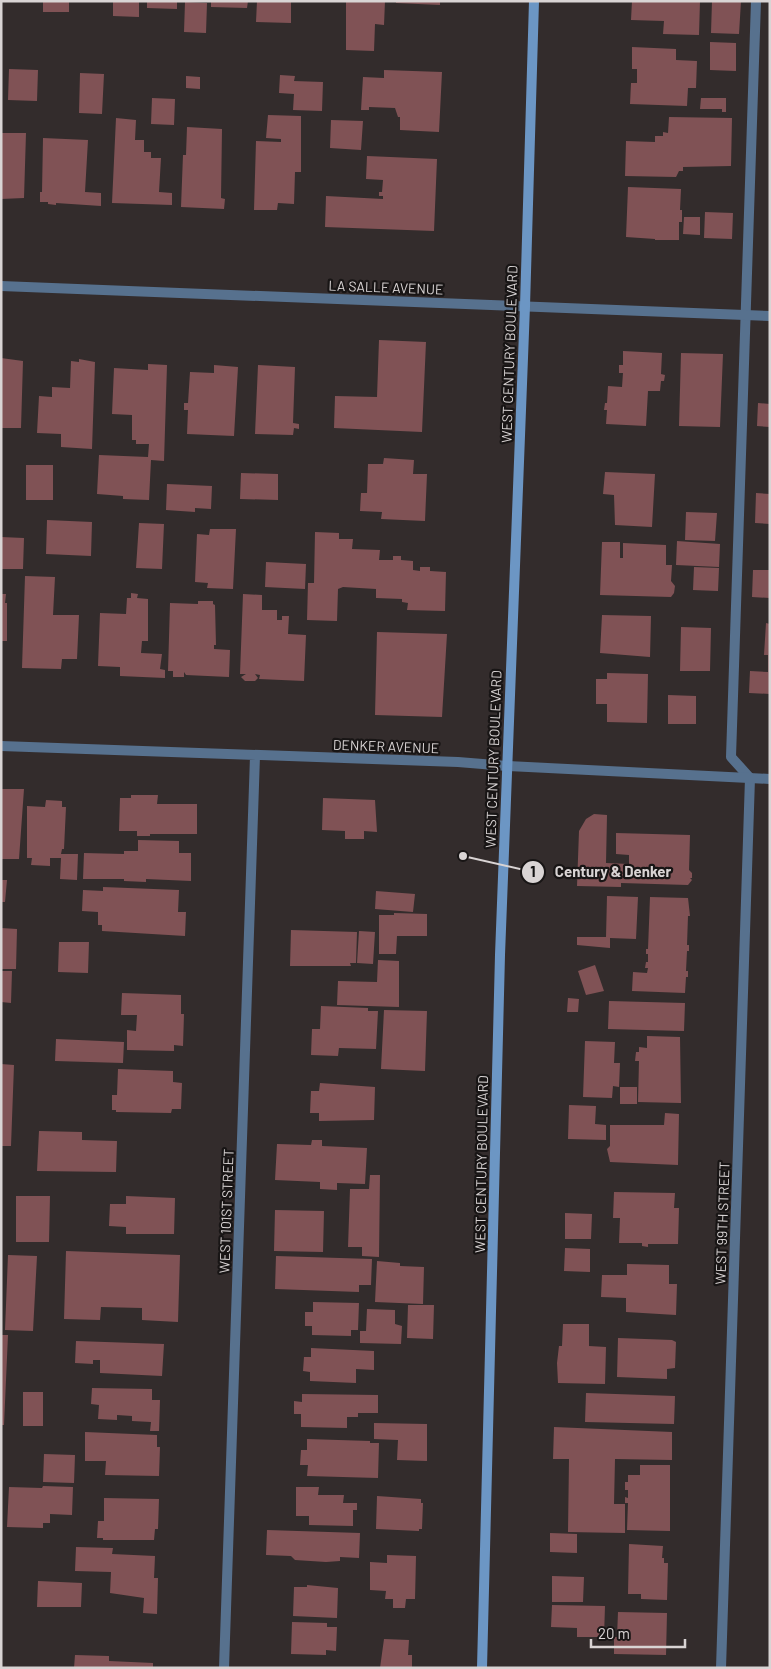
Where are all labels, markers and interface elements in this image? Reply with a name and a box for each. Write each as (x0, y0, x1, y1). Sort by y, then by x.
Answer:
street label: WEST CENTURY BOULEVARD (497, 265, 521, 443)
street label: LA SALLE AVENUE (328, 276, 444, 298)
street label: WEST CENTURY BOULEVARD (481, 670, 505, 848)
street label: DENKER AVENUE (333, 736, 439, 756)
callout: Century & Denker (520, 857, 681, 887)
text: 1 (530, 862, 536, 880)
text: Century & Denker (555, 862, 671, 880)
street label: WEST CENTURY BOULEVARD (471, 1075, 491, 1253)
street label: WEST 101ST STREET (215, 1148, 237, 1274)
street label: WEST 99TH STREET (711, 1161, 733, 1285)
scale bar (591, 1616, 685, 1648)
text: 20 m (598, 1624, 630, 1642)

